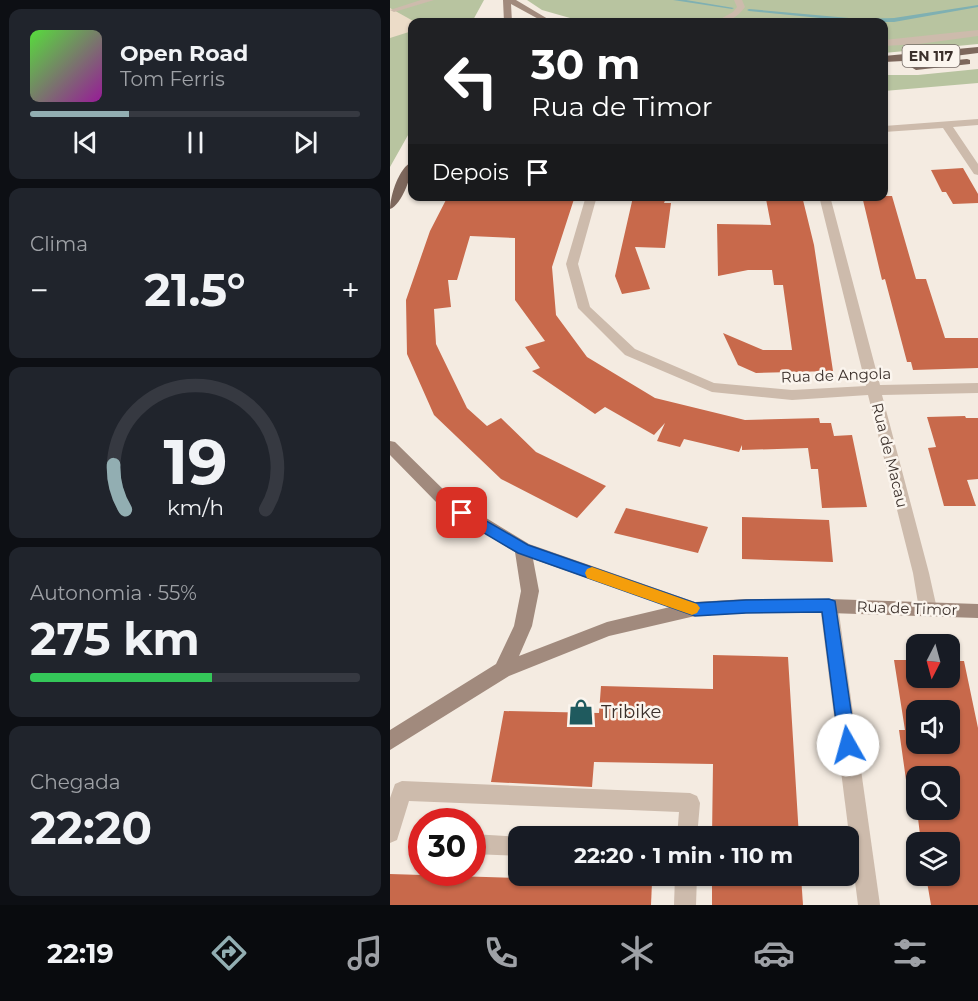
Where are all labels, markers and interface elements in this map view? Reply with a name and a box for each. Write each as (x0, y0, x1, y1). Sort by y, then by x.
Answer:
text: 30 m (531, 38, 640, 90)
text: Open Road (120, 40, 248, 67)
icon: left (432, 42, 510, 120)
road number: EN 117 (902, 45, 960, 67)
text: Tom Ferris (120, 67, 225, 91)
text: Rua de Timor (531, 90, 713, 123)
icon: previous (69, 126, 102, 159)
icon: pause (179, 126, 212, 159)
icon: next (289, 126, 322, 159)
icon: arrive (521, 156, 554, 189)
text: Depois (432, 159, 509, 186)
text: Clima (30, 232, 88, 256)
text: 21.5° (144, 262, 246, 317)
text: − (30, 270, 49, 310)
text: + (341, 270, 360, 310)
street label: Rua de Angola (781, 364, 891, 386)
street label: Rua de Macau (868, 401, 912, 509)
text: 19 (163, 424, 227, 500)
pin (436, 487, 487, 538)
text: km/h (166, 494, 224, 520)
icon: arrive (445, 496, 478, 529)
text: Autonomia · 55% (30, 581, 197, 605)
street label: Rua de Timor (856, 597, 958, 619)
text: 275 km (30, 611, 200, 666)
north arrow (906, 634, 960, 688)
map controls (906, 634, 960, 886)
shop icon: Tribike (566, 697, 596, 727)
button: sound (906, 700, 960, 754)
place label: Tribike (601, 701, 661, 723)
position arrow (816, 713, 880, 777)
button: search (906, 766, 960, 820)
text: Chegada (30, 770, 121, 794)
text: 22:20 (30, 800, 152, 855)
speed limit sign: 30 (408, 808, 486, 886)
button: layers (906, 832, 960, 886)
text: 22:20 · 1 min · 110 m (574, 842, 793, 869)
icon: directions (208, 932, 250, 974)
icon: music (344, 932, 386, 974)
icon: phone (480, 932, 522, 974)
icon: climate (616, 932, 658, 974)
icon: car (753, 932, 795, 974)
icon: filters (889, 932, 931, 974)
text: 22:19 (47, 937, 114, 970)

